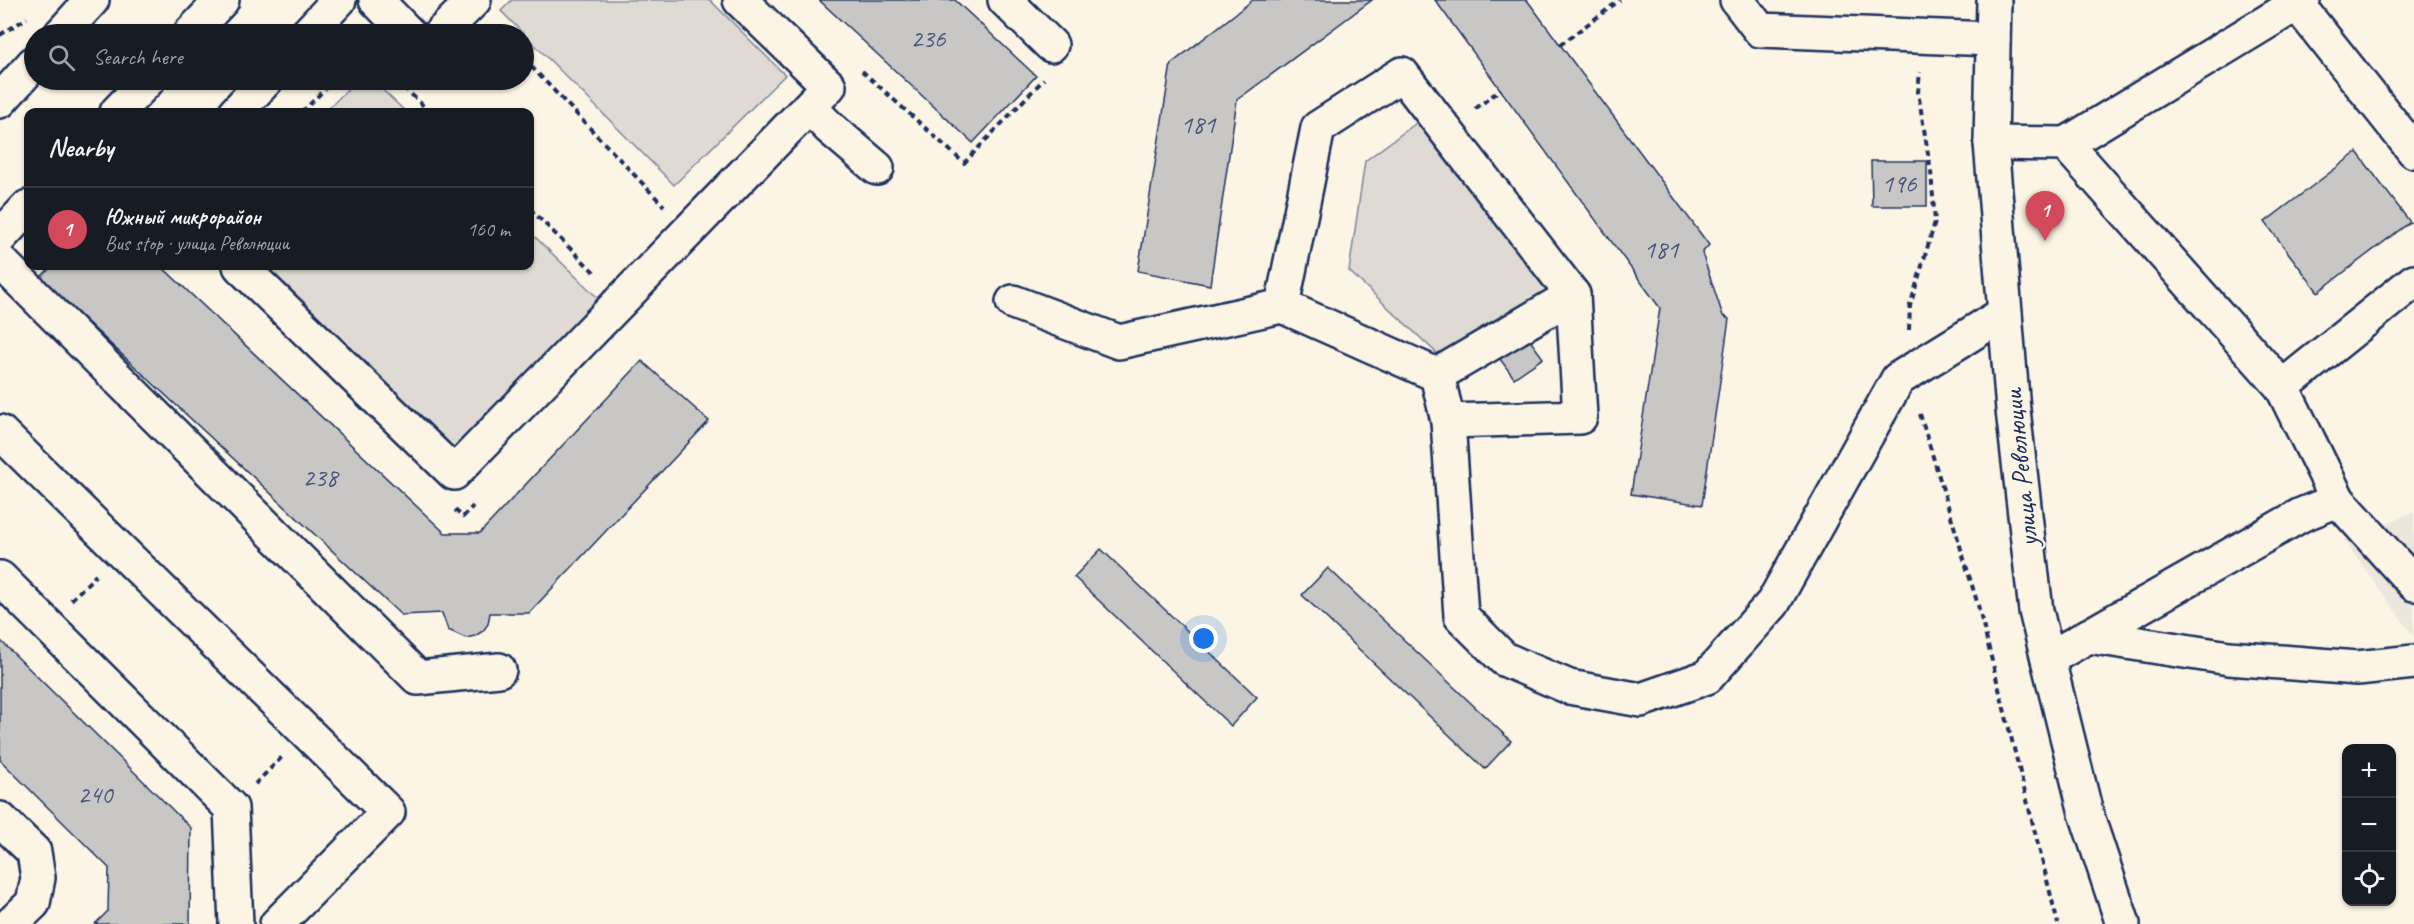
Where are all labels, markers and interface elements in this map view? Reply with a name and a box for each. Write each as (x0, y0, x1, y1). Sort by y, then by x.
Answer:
house number: 236 (910, 22, 947, 55)
search box (24, 24, 534, 90)
icon: search (45, 41, 78, 74)
text: Search here (93, 43, 183, 71)
house number: 181 (1180, 108, 1217, 141)
text: Nearby (48, 131, 113, 164)
house number: 196 (1881, 167, 1918, 200)
pin: 1 (2026, 192, 2064, 241)
text: Южный микрорайон (105, 203, 261, 231)
text: 1 (63, 217, 72, 242)
text: 160 m (467, 217, 510, 242)
text: Bus stop · улица Революции (105, 231, 289, 256)
house number: 181 (1643, 233, 1680, 266)
street label: улица Революции (1994, 386, 2046, 551)
house number: 238 (302, 461, 340, 494)
your location (1189, 624, 1218, 653)
map controls (2342, 744, 2396, 906)
button: + (2342, 744, 2396, 798)
house number: 240 (77, 778, 115, 811)
button: − (2342, 798, 2396, 852)
button: locate (2342, 852, 2396, 906)

